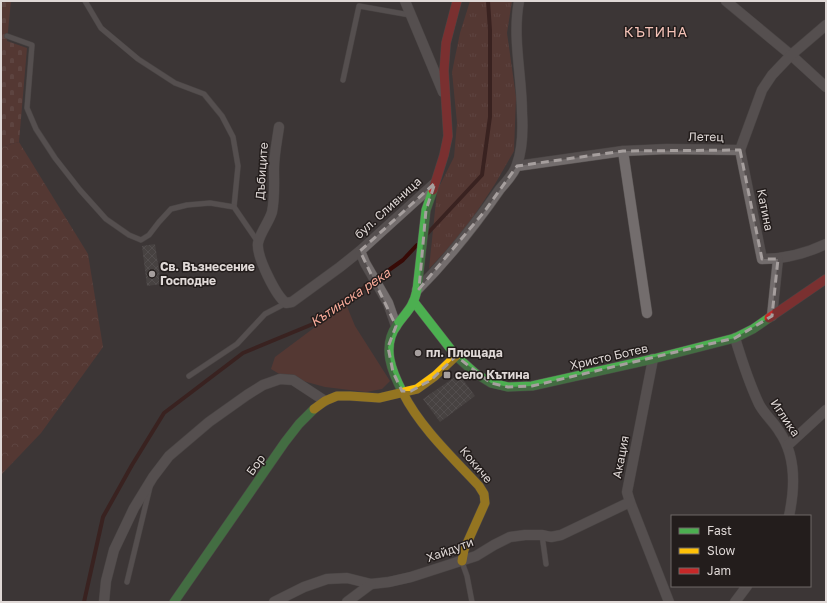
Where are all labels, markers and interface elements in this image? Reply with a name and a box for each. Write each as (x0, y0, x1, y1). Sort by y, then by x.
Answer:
district label: КЪТИНА (624, 23, 688, 40)
street label: Летец (688, 129, 724, 144)
street label: Дъбиците (252, 142, 271, 200)
street label: бул. Сливница (351, 174, 424, 242)
street label: Катина (754, 188, 777, 232)
place label: Св. Възнесение Господне (160, 259, 255, 288)
water label: Кътинска река (307, 264, 394, 330)
marker: Св. Възнесение Господне (147, 269, 157, 279)
street label: Христо Ботев (568, 340, 650, 373)
place label: пл. Площада (426, 345, 503, 360)
marker: пл. Площада (413, 348, 423, 358)
place label: село Кътина (455, 367, 529, 382)
marker: село Кътина (442, 370, 452, 380)
street label: Иглика (767, 396, 803, 439)
street label: Акация (609, 434, 632, 480)
street label: Кокиче (457, 443, 496, 486)
street label: Бор (243, 451, 268, 478)
legend (671, 515, 811, 587)
text: Fast (707, 523, 732, 538)
street label: Хайдути (424, 534, 476, 565)
text: Slow (707, 543, 735, 558)
text: Jam (707, 563, 731, 578)

